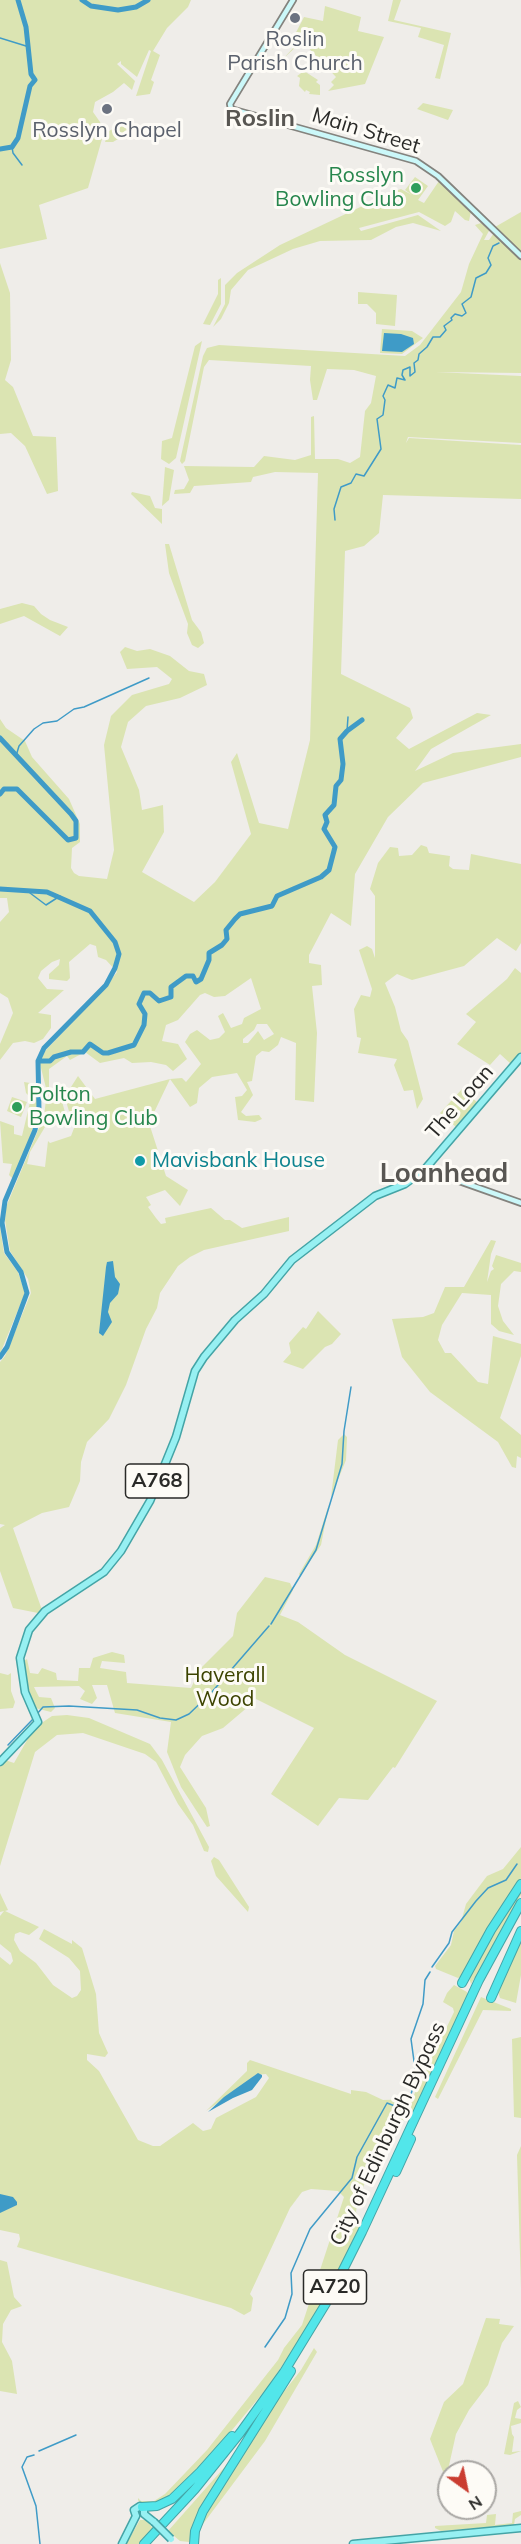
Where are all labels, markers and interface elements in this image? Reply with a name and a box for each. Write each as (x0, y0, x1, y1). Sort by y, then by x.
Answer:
marker: Roslin Parish Church (288, 11, 302, 25)
place label: Roslin Parish Church (227, 27, 363, 77)
marker: Rosslyn Chapel (100, 102, 114, 116)
street label: Main Street (309, 103, 423, 159)
district label: Roslin (225, 105, 295, 133)
place label: Rosslyn Chapel (32, 118, 182, 144)
place label: Rosslyn Bowling Club (275, 163, 404, 213)
marker: Rosslyn Bowling Club (409, 181, 423, 195)
street label: The Loan (421, 1060, 499, 1144)
place label: Polton Bowling Club (29, 1082, 158, 1132)
marker: Polton Bowling Club (10, 1100, 24, 1114)
place label: Mavisbank House (152, 1148, 325, 1174)
marker: Mavisbank House (133, 1154, 147, 1168)
district label: Loanhead (380, 1158, 508, 1190)
road number: A768 (126, 1464, 188, 1498)
park label: Haverall Wood (184, 1663, 266, 1713)
street label: City of Edinburgh Bypass (325, 2018, 451, 2250)
road number: A720 (304, 2270, 366, 2304)
north arrow (437, 2460, 497, 2520)
text: N (465, 2492, 486, 2515)

